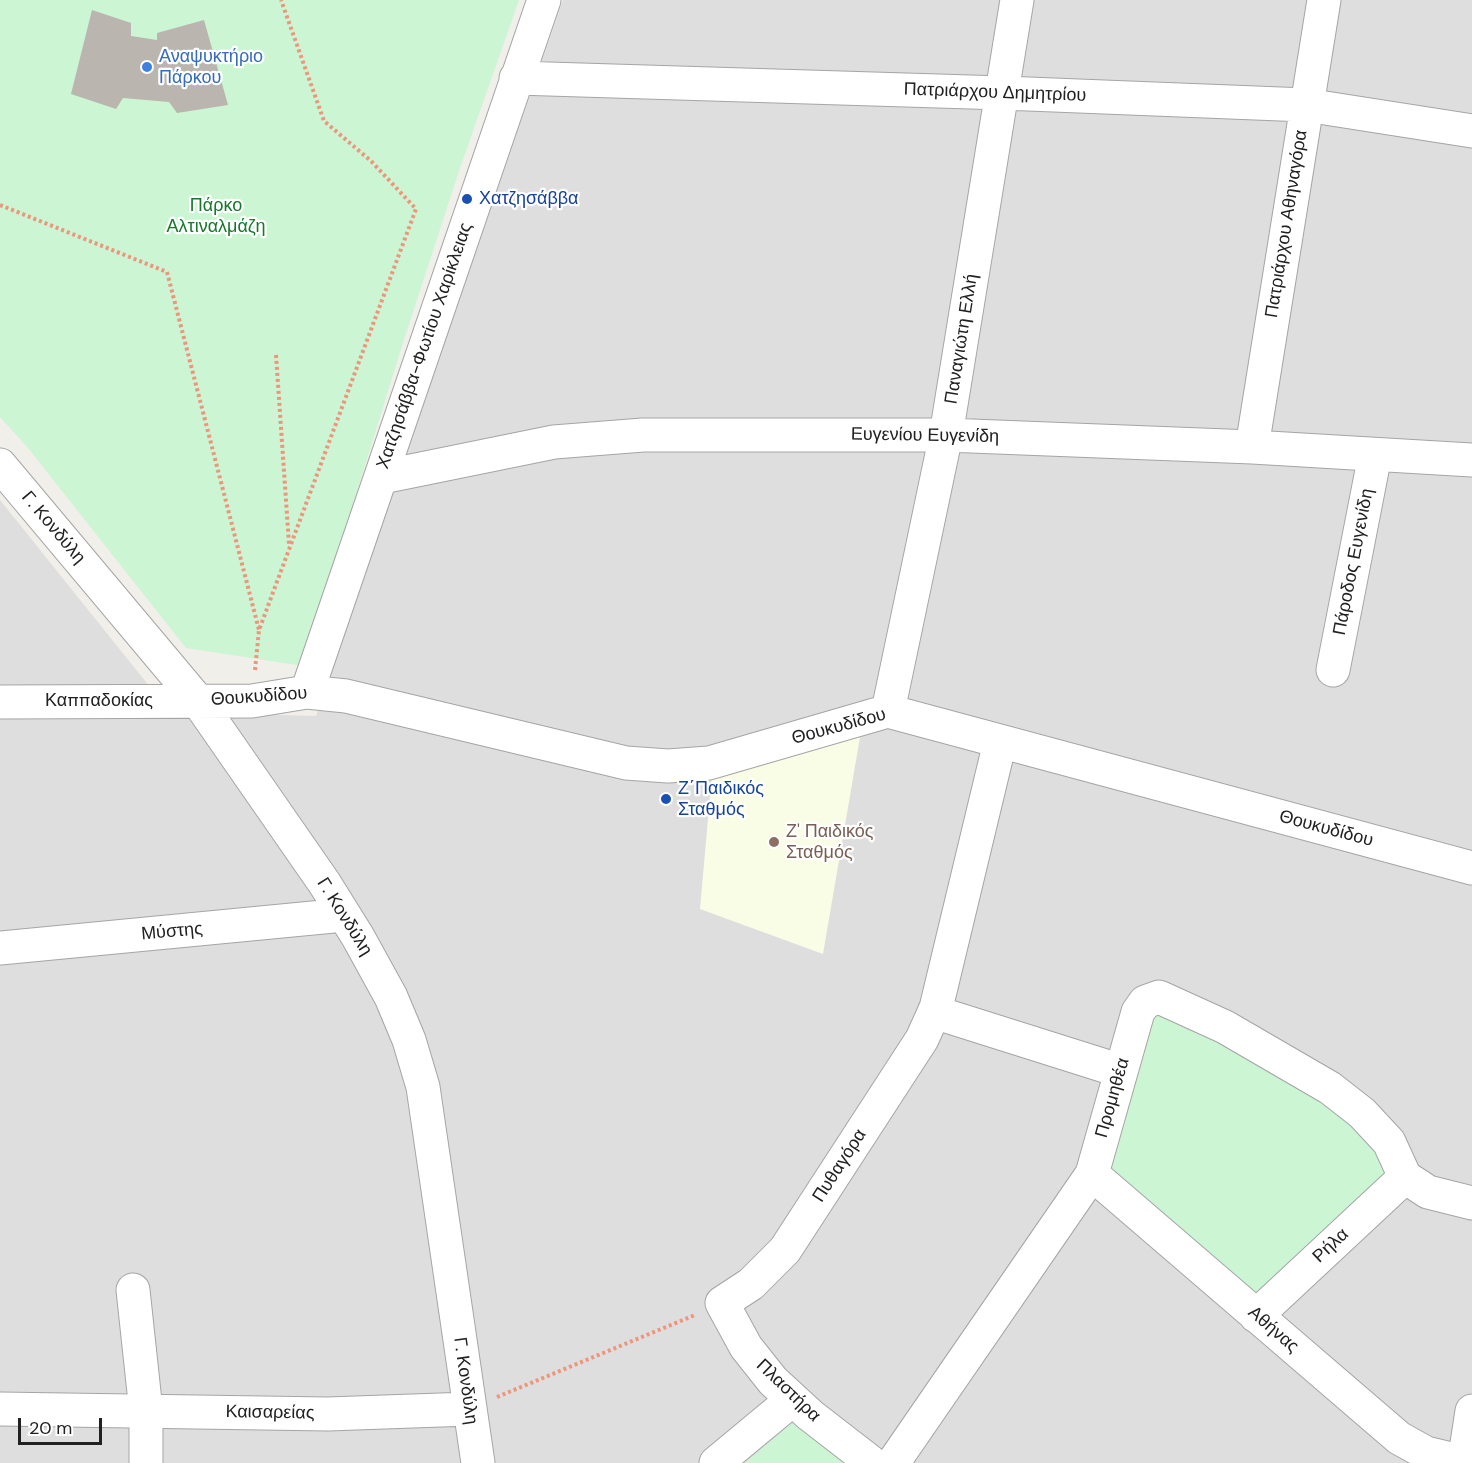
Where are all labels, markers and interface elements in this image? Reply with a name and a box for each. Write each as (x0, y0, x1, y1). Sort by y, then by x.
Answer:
place label: Αναψυκτήριο Πάρκου (159, 46, 263, 88)
marker: Αναψυκτήριο Πάρκου (140, 60, 154, 74)
street label: Πατριάρχου Δημητρίου (903, 79, 1087, 107)
street label: Πατριάρχου Αθηναγόρα (1261, 128, 1313, 320)
place label: Χατζησάββα (479, 188, 579, 210)
marker: Χατζησάββα (460, 192, 474, 206)
park label: Πάρκο Αλτιναλμάζη (167, 195, 265, 238)
street label: Χατζησάββα-Φωτίου Χαρίκλειας (373, 220, 477, 472)
street label: Παναγιώτη Ελλή (941, 272, 983, 406)
street label: Ευγενίου Ευγενίδη (851, 424, 999, 448)
street label: Γ. Κονδύλη (16, 487, 90, 569)
street label: Πάροδος Ευγενίδη (1329, 487, 1379, 637)
street label: Θουκυδίδου (210, 683, 308, 711)
street label: Καππαδοκίας (45, 690, 153, 712)
street label: Θουκυδίδου (790, 704, 888, 750)
place label: Ζ΄Παιδικός Σταθμός (678, 778, 764, 820)
marker: Ζ΄Παιδικός Σταθμός (659, 792, 673, 806)
street label: Θουκυδίδου (1277, 806, 1375, 852)
place label: Ζ' Παιδικός Σταθμός (786, 821, 874, 864)
marker: Ζ' Παιδικός Σταθμός (767, 835, 781, 849)
street label: Γ. Κονδύλη (312, 874, 376, 960)
street label: Μύστης (140, 919, 204, 945)
street label: Προμηθέα (1091, 1056, 1135, 1140)
street label: Πυθαγόρα (808, 1125, 872, 1207)
street label: Ρήλα (1309, 1224, 1353, 1268)
street label: Αθήνας (1243, 1302, 1303, 1358)
street label: Γ. Κονδύλη (448, 1336, 482, 1426)
street label: Πλαστήρα (751, 1355, 825, 1427)
street label: Καισαρείας (225, 1401, 315, 1425)
scale bar (21, 1406, 105, 1444)
text: 20 m (29, 1416, 72, 1440)

